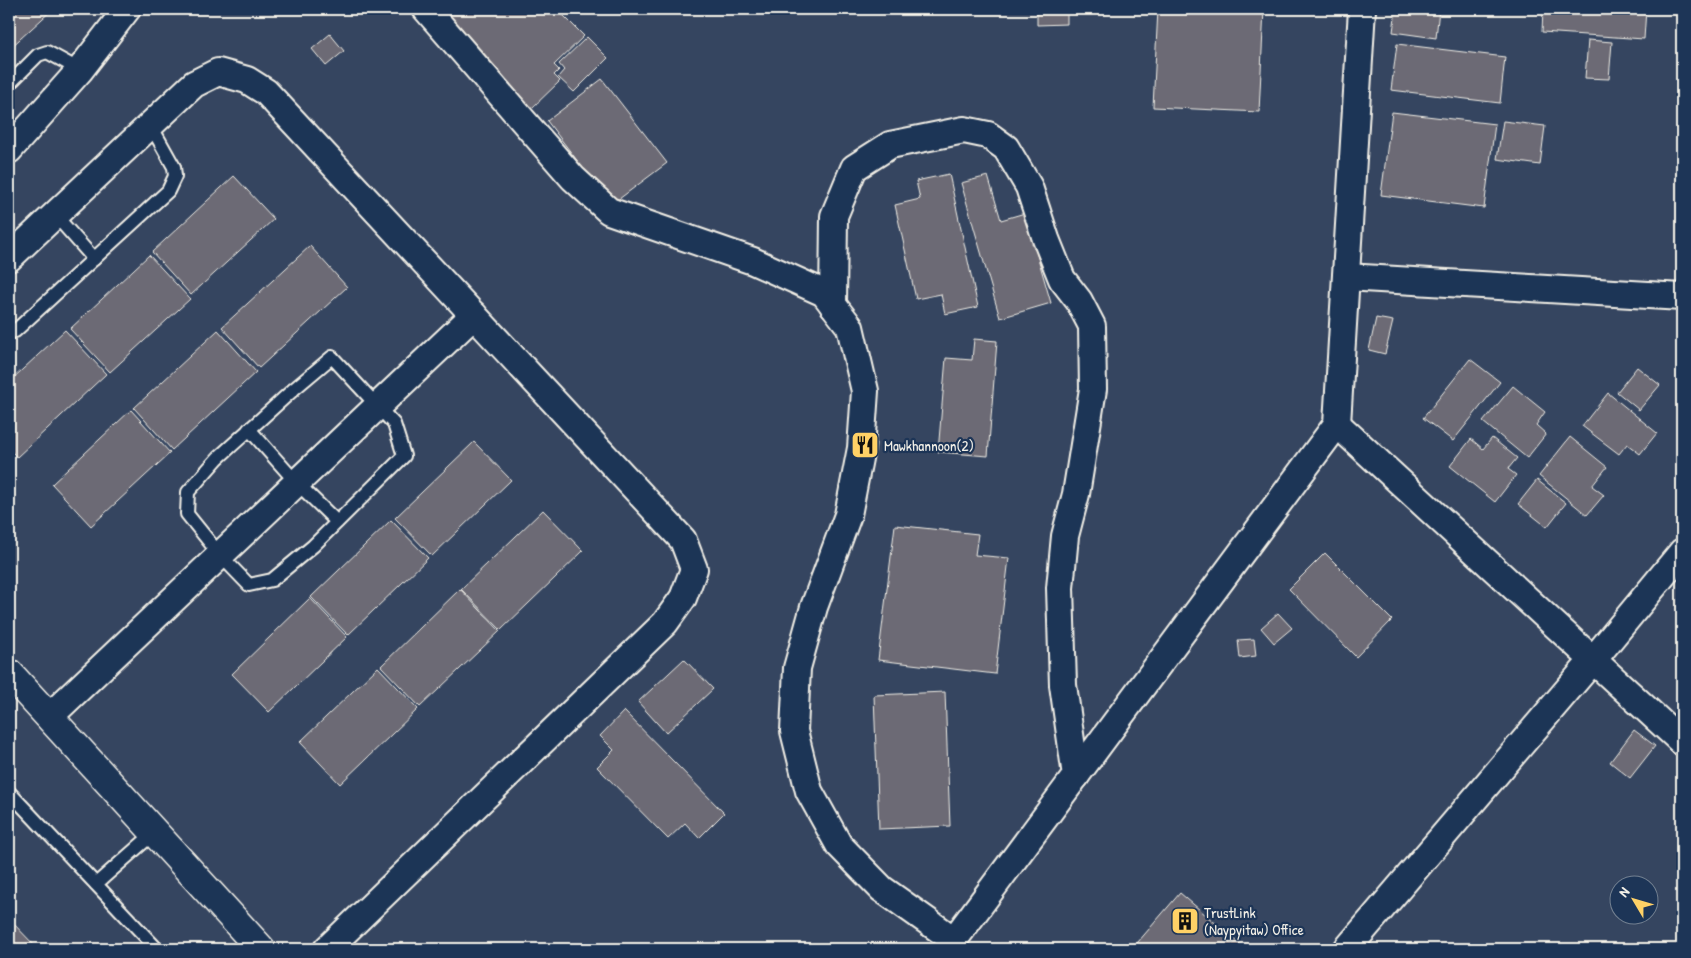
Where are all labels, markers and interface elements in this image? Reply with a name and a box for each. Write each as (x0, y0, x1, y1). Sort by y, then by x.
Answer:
restaurant icon: Mawkhannoon(2) (850, 430, 880, 460)
place label: Mawkhannoon(2) (884, 435, 974, 456)
north arrow (1608, 876, 1658, 926)
text: N (1614, 882, 1633, 900)
place label: TrustLink (Naypyitaw) Office (1204, 902, 1304, 940)
building icon: TrustLink (Naypyitaw) Office (1170, 906, 1200, 936)

